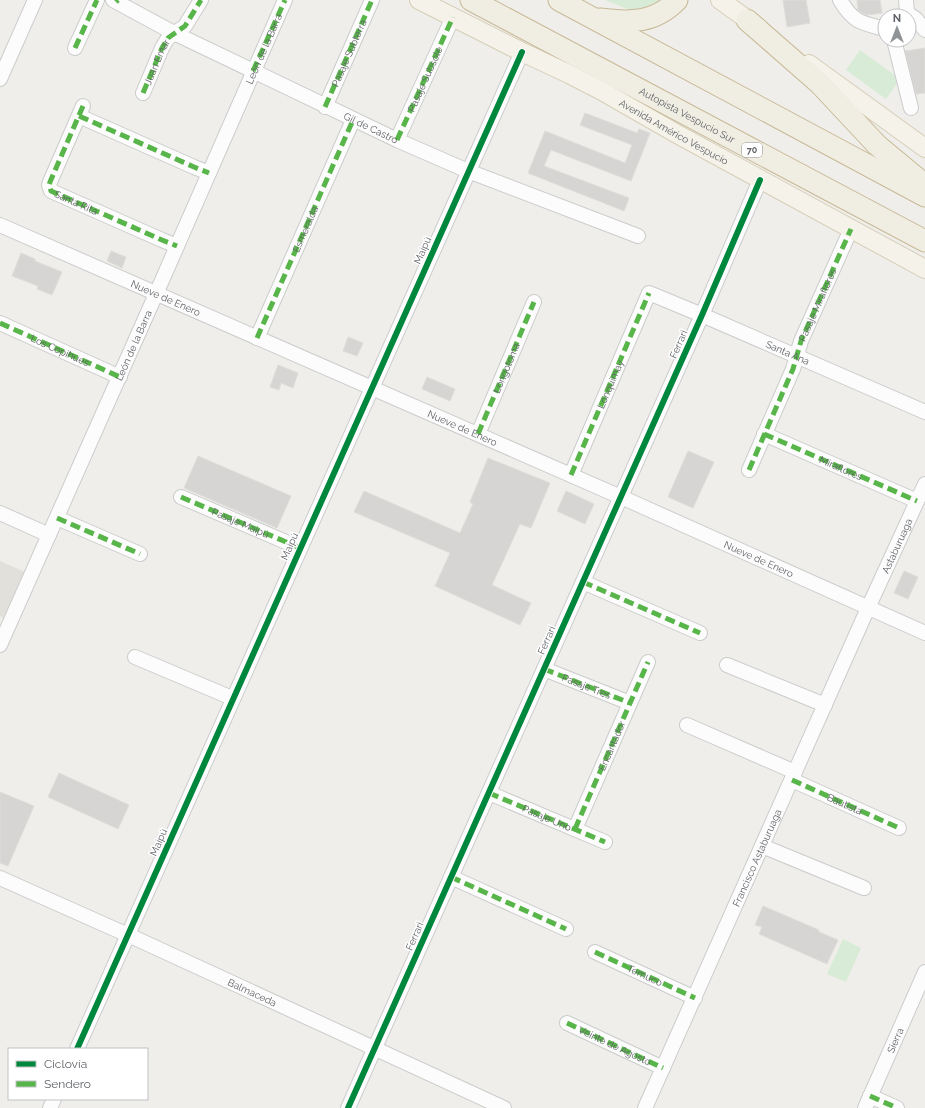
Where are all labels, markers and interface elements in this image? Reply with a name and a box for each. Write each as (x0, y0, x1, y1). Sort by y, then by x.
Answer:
north arrow (877, 8, 917, 48)
street label: León de la Barra (244, 12, 284, 86)
text: N (893, 12, 901, 25)
street label: Pasaje Subterra (330, 18, 369, 89)
street label: Juan Emar (142, 37, 172, 86)
street label: Pasaje Subsole (406, 45, 445, 113)
street label: Autopista Vespucio Sur (637, 85, 737, 145)
street label: Avenida Américo Vespucio (617, 97, 730, 167)
street label: Gil de Castro (342, 110, 400, 146)
road number: 70 (742, 143, 762, 157)
street label: Santa Rita (53, 188, 99, 217)
street label: Esmeralda (290, 204, 320, 254)
street label: Maipú (412, 235, 433, 265)
street label: Pasaje Miraflores (797, 267, 839, 343)
street label: Nueve de Enero (129, 278, 202, 318)
street label: León de la Barra (113, 309, 154, 382)
street label: Ferrari (667, 328, 689, 360)
street label: Los Copihues (29, 333, 91, 369)
street label: Santa Ana (764, 338, 811, 367)
street label: Longotoma (491, 341, 522, 395)
street label: Lonquimay (595, 358, 626, 410)
street label: Nueve de Enero (426, 408, 499, 448)
street label: Miraflores (818, 454, 864, 482)
street label: Pasaje Maipú (210, 506, 271, 540)
street label: Astaburuaga (880, 517, 914, 575)
street label: Maipú (279, 531, 300, 561)
street label: Nueve de Enero (722, 539, 795, 579)
street label: Ferrari (535, 624, 557, 656)
street label: Pasaje Tres (561, 672, 613, 701)
street label: Encantador (596, 719, 628, 772)
street label: Bautista (825, 792, 864, 817)
street label: Pasaje Uno (521, 803, 573, 833)
street label: Francisco Astaburuaga (731, 808, 784, 908)
street label: Maipú (148, 827, 169, 857)
street label: Ferrari (403, 920, 425, 952)
street label: Temuco (625, 963, 664, 988)
street label: Balmaceda (226, 977, 278, 1009)
street label: Veinte de Agosto (577, 1024, 653, 1068)
street label: Sierra (885, 1026, 906, 1055)
legend (8, 1048, 148, 1100)
text: Ciclovía (44, 1057, 87, 1071)
text: Sendero (44, 1077, 91, 1091)

